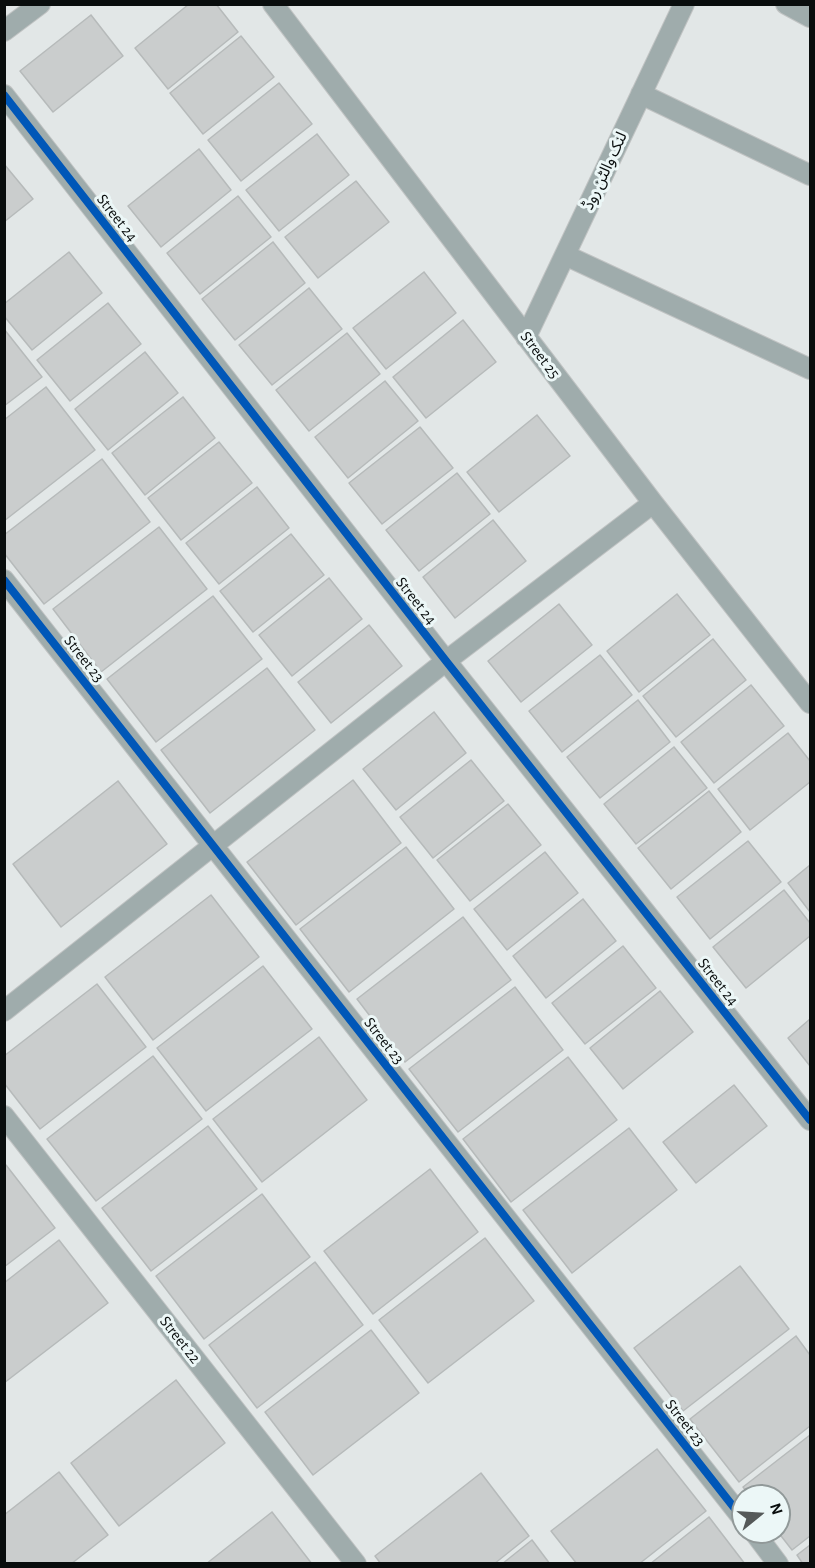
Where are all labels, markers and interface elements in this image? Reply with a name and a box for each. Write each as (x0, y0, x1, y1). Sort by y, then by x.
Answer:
street label: لنک والٹن روڈ (579, 129, 631, 213)
street label: Street 24 (92, 190, 142, 246)
street label: Street 25 (516, 328, 564, 382)
street label: Street 24 (391, 573, 441, 629)
street label: Street 23 (60, 632, 108, 686)
street label: Street 24 (693, 954, 743, 1010)
street label: Street 23 (360, 1014, 408, 1068)
street label: Street 22 (156, 1312, 204, 1368)
street label: Street 23 (661, 1396, 709, 1450)
north arrow (731, 1484, 791, 1544)
text: N (767, 1501, 786, 1517)

